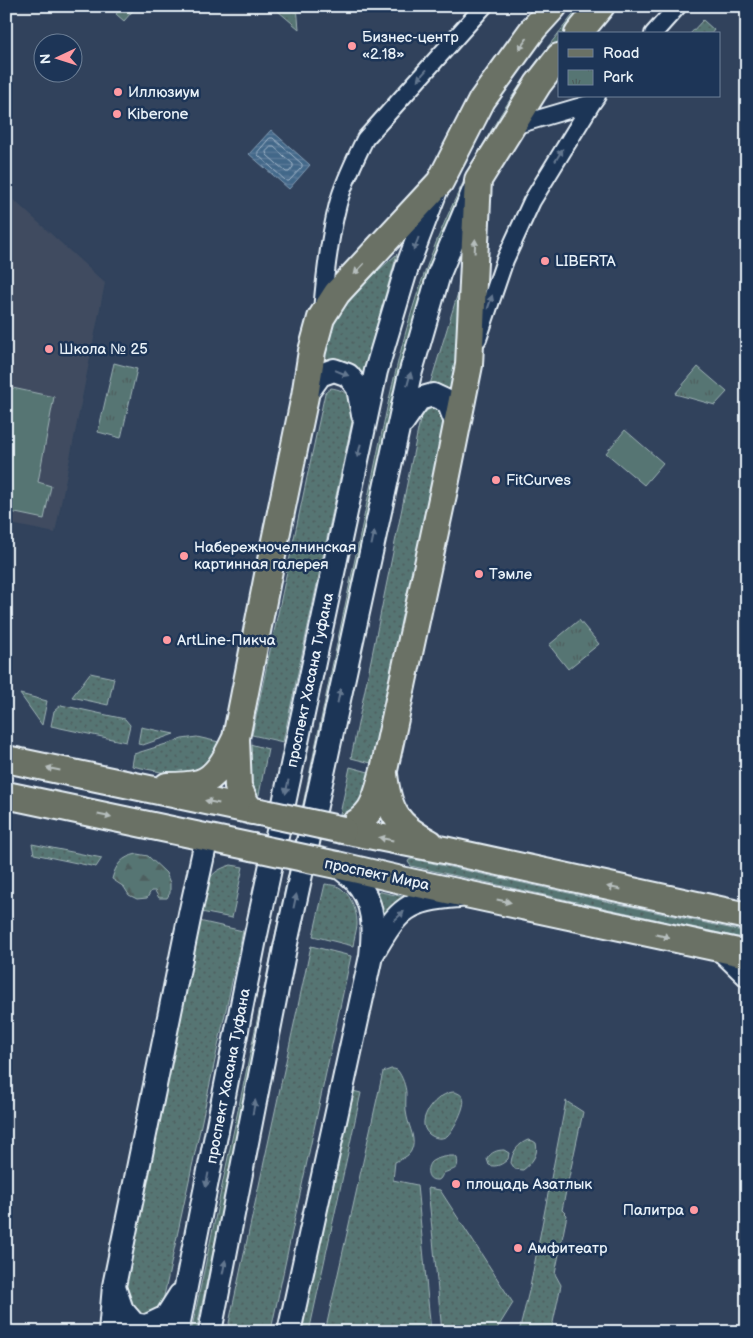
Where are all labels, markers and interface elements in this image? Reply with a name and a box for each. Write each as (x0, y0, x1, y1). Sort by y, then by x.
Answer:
place label: Бизнес-центр «2.18» (362, 28, 459, 64)
north arrow (32, 32, 82, 82)
legend (558, 32, 720, 98)
one-way arrow (518, 37, 528, 51)
marker: Бизнес-центр «2.18» (346, 40, 358, 52)
text: Road (603, 44, 639, 63)
text: N (37, 53, 54, 65)
text: Park (603, 68, 634, 87)
one-way arrow (417, 69, 428, 82)
place label: Иллюзиум (128, 83, 200, 102)
marker: Иллюзиум (112, 86, 124, 98)
place label: Kiberone (127, 105, 189, 124)
marker: Kiberone (111, 108, 123, 120)
one-way arrow (555, 149, 564, 162)
one-way arrow (412, 236, 419, 251)
one-way arrow (471, 238, 479, 254)
place label: LIBERTA (555, 252, 617, 271)
marker: LIBERTA (539, 255, 551, 267)
one-way arrow (353, 262, 365, 274)
one-way arrow (487, 294, 495, 309)
place label: Школа № 25 (59, 340, 148, 359)
marker: Школа № 25 (43, 343, 55, 355)
one-way arrow (334, 369, 349, 378)
one-way arrow (405, 371, 413, 386)
one-way arrow (355, 443, 363, 458)
place label: FitCurves (506, 471, 571, 490)
marker: FitCurves (490, 474, 502, 486)
one-way arrow (370, 529, 378, 545)
place label: Набережночелнинская картинная галерея (194, 538, 356, 574)
marker: Набережночелнинская картинная галерея (178, 550, 190, 562)
place label: Тэмле (489, 565, 532, 584)
marker: Тэмле (473, 568, 485, 580)
street label: проспект Хасана Туфана (283, 591, 338, 769)
place label: ArtLine-Пикча (177, 631, 276, 650)
marker: ArtLine-Пикча (161, 634, 173, 646)
one-way arrow (336, 688, 344, 704)
one-way arrow (46, 765, 61, 773)
one-way arrow (283, 779, 291, 794)
one-way arrow (204, 798, 220, 806)
one-way arrow (98, 812, 114, 820)
one-way arrow (379, 835, 394, 843)
street label: проспект Мира (323, 854, 431, 895)
one-way arrow (606, 884, 621, 892)
one-way arrow (291, 893, 299, 908)
one-way arrow (497, 897, 512, 905)
one-way arrow (392, 910, 404, 922)
one-way arrow (655, 932, 670, 940)
street label: проспект Хасана Туфана (202, 987, 255, 1165)
one-way arrow (251, 1099, 259, 1115)
one-way arrow (203, 1173, 211, 1188)
place label: площадь Азатлык (466, 1175, 592, 1194)
marker: площадь Азатлык (450, 1178, 462, 1190)
place label: Палитра (623, 1201, 684, 1220)
marker: Палитра (688, 1204, 700, 1216)
place label: Амфитеатр (527, 1239, 608, 1258)
marker: Амфитеатр (512, 1242, 524, 1254)
one-way arrow (220, 1258, 228, 1274)

